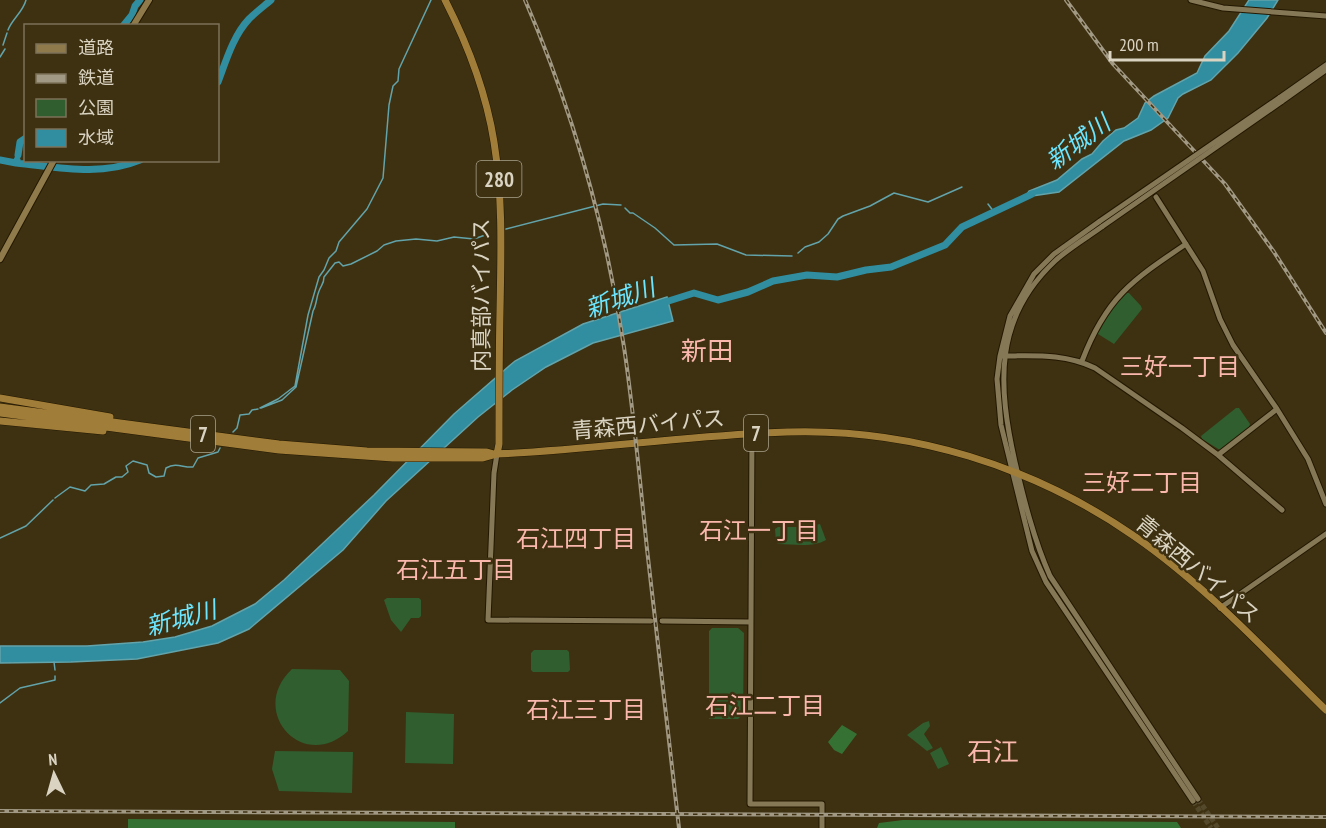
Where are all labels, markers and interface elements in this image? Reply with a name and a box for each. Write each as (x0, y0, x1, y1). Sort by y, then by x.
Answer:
legend (24, 24, 219, 162)
scale bar (1110, 24, 1224, 62)
text: 200 m (1119, 33, 1159, 56)
text: 道路 (78, 36, 114, 59)
text: 鉄道 (78, 66, 114, 89)
text: 公園 (78, 96, 114, 119)
water label: 新城川 (1040, 106, 1118, 176)
text: 水域 (78, 126, 114, 149)
road number: 280 (476, 161, 522, 197)
street label: 内真部バイパス (467, 218, 495, 372)
water label: 新城川 (581, 271, 662, 324)
district label: 新田 (681, 334, 733, 367)
district label: 三好一丁目 (1120, 351, 1240, 382)
street label: 青森西バイパス (570, 403, 726, 445)
road number: 7 (744, 415, 768, 451)
road number: 7 (191, 416, 215, 452)
district label: 三好二丁目 (1082, 467, 1202, 498)
street label: 青森西バイパス (1130, 509, 1266, 629)
district label: 石江一丁目 (699, 515, 819, 546)
district label: 石江四丁目 (516, 523, 636, 554)
district label: 石江五丁目 (396, 554, 516, 585)
water label: 新城川 (142, 593, 223, 642)
district label: 石江二丁目 (705, 690, 825, 721)
district label: 石江三丁目 (526, 694, 646, 725)
district label: 石江 (967, 735, 1019, 768)
north arrow (24, 744, 84, 804)
text: N (48, 749, 58, 769)

